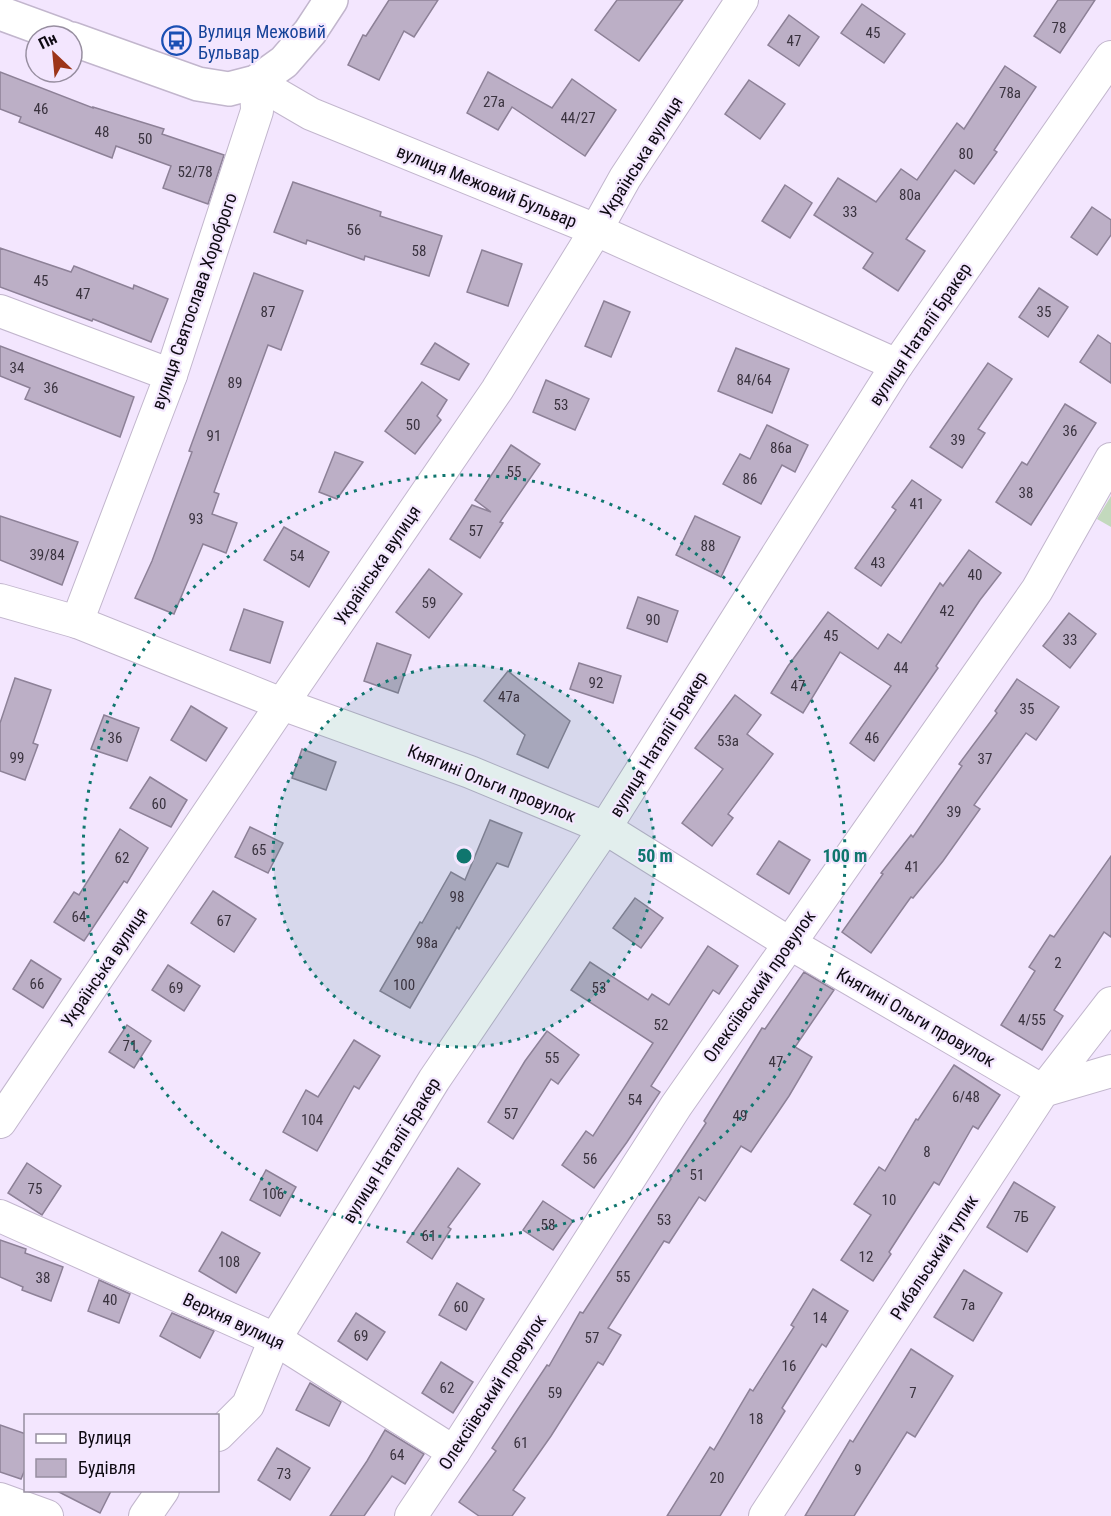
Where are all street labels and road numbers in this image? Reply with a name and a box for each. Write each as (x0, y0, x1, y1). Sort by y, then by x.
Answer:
street label: Українська вулиця (595, 92, 687, 222)
street label: вулиця Межовий Бульвар (394, 140, 580, 232)
street label: вулиця Святослава Хороброго (147, 190, 241, 412)
street label: вулиця Наталії Бракер (864, 259, 976, 409)
street label: Українська вулиця (329, 501, 425, 629)
street label: вулиця Наталії Бракер (605, 667, 711, 821)
street label: Княгині Ольги провулок (405, 740, 580, 827)
street label: Українська вулиця (56, 903, 152, 1031)
street label: Олексіївський провулок (699, 906, 820, 1066)
street label: Княгині Ольги провулок (833, 963, 999, 1071)
street label: вулиця Наталії Бракер (338, 1073, 444, 1227)
street label: Рибальський тупик (886, 1190, 982, 1323)
street label: Верхня вулиця (180, 1288, 288, 1354)
street label: Олексіївський провулок (434, 1310, 550, 1474)

